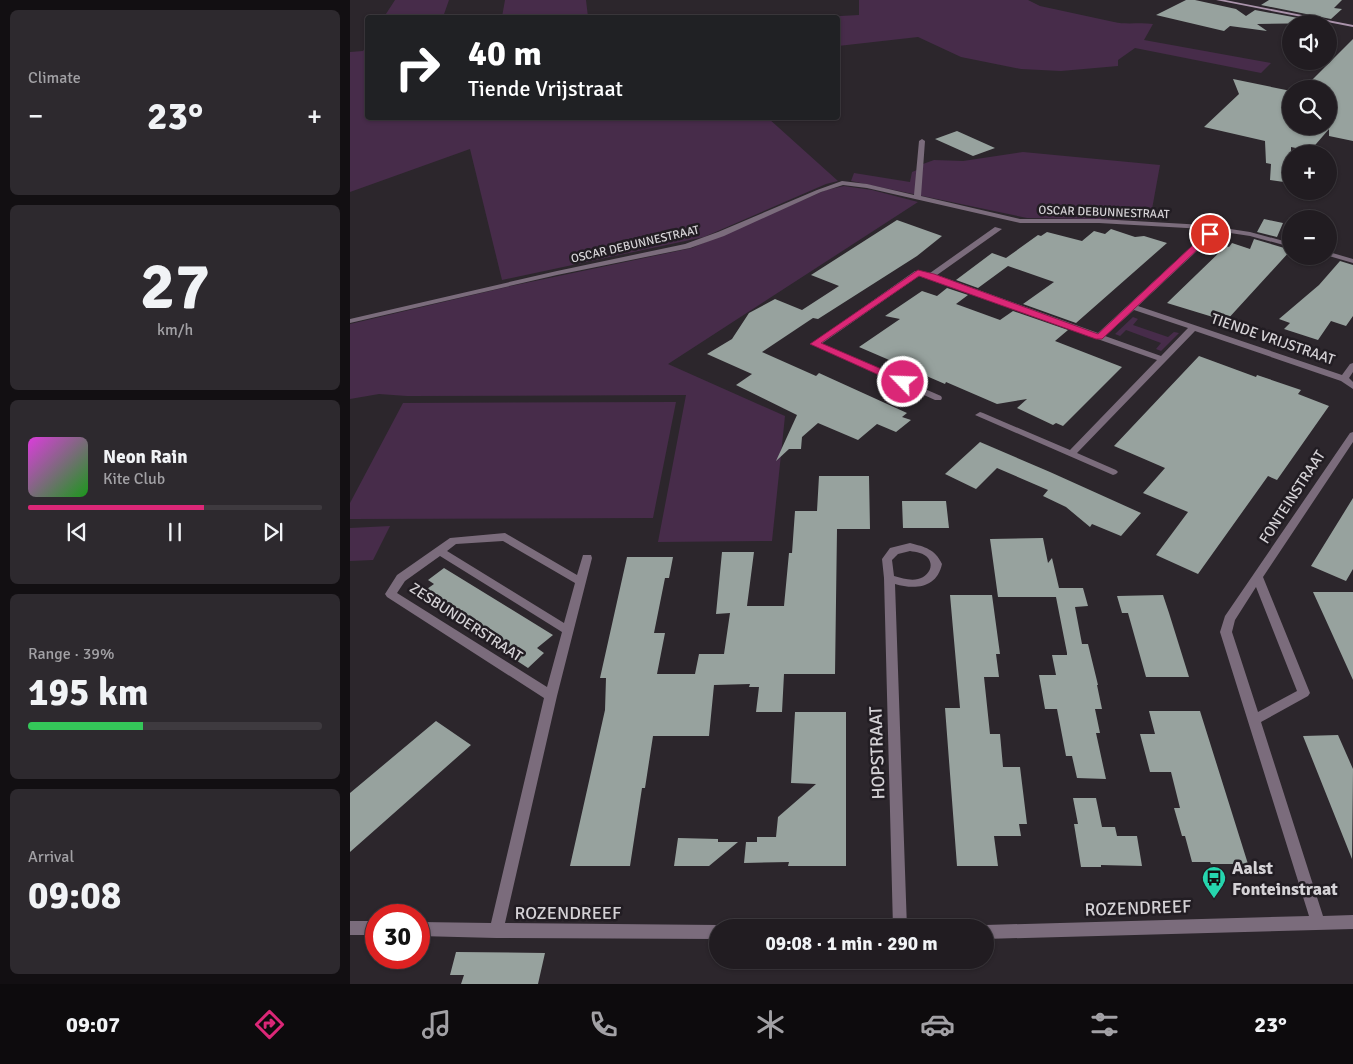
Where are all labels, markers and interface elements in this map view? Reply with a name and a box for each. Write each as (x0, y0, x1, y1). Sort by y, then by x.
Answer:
map controls (1282, 15, 1337, 265)
button: sound (1282, 15, 1337, 70)
text: 40 m (468, 32, 542, 75)
icon: right (385, 35, 450, 100)
text: Climate (28, 68, 81, 88)
text: Tiende Vrijstraat (468, 75, 623, 102)
button: search (1282, 80, 1337, 135)
text: 23° (147, 93, 203, 140)
text: − (28, 99, 43, 133)
text: + (307, 99, 322, 133)
button: + (1282, 145, 1337, 200)
street label: OSCAR DEBUNNESTRAAT (1038, 203, 1170, 222)
button: − (1282, 210, 1337, 265)
pin (1189, 213, 1231, 255)
icon: arrive (1196, 220, 1224, 248)
street label: OSCAR DEBUNNESTRAAT (569, 222, 701, 267)
text: 27 (140, 247, 210, 327)
street label: TIENDE VRIJSTRAAT (1209, 309, 1338, 369)
text: km/h (157, 320, 193, 340)
position arrow (876, 355, 928, 407)
text: Neon Rain (103, 445, 188, 469)
street label: FONTEINSTRAAT (1255, 447, 1329, 547)
text: Kite Club (103, 469, 165, 489)
icon: previous (63, 518, 91, 546)
icon: pause (161, 518, 189, 546)
icon: next (259, 518, 287, 546)
street label: ZESBUNDERSTRAAT (406, 579, 526, 666)
text: Range · 39% (28, 644, 114, 664)
text: 195 km (28, 669, 149, 716)
street label: HOPSTRAAT (864, 706, 890, 800)
text: Arrival (28, 847, 74, 867)
place label: Aalst Fonteinstraat (1232, 857, 1338, 900)
bus stop icon: Aalst Fonteinstraat (1201, 865, 1227, 899)
text: 09:08 (28, 872, 121, 919)
street label: ROZENDREEF (1084, 895, 1192, 921)
street label: ROZENDREEF (515, 902, 621, 924)
speed limit sign: 30 (365, 904, 430, 969)
text: 09:08 · 1 min · 290 m (765, 932, 938, 956)
icon: directions (252, 1007, 287, 1042)
icon: music (419, 1007, 454, 1042)
icon: phone (586, 1007, 621, 1042)
icon: climate (753, 1007, 788, 1042)
icon: car (920, 1007, 955, 1042)
icon: filters (1087, 1007, 1122, 1042)
text: 09:07 (66, 1011, 120, 1038)
text: 23° (1254, 1011, 1287, 1038)

